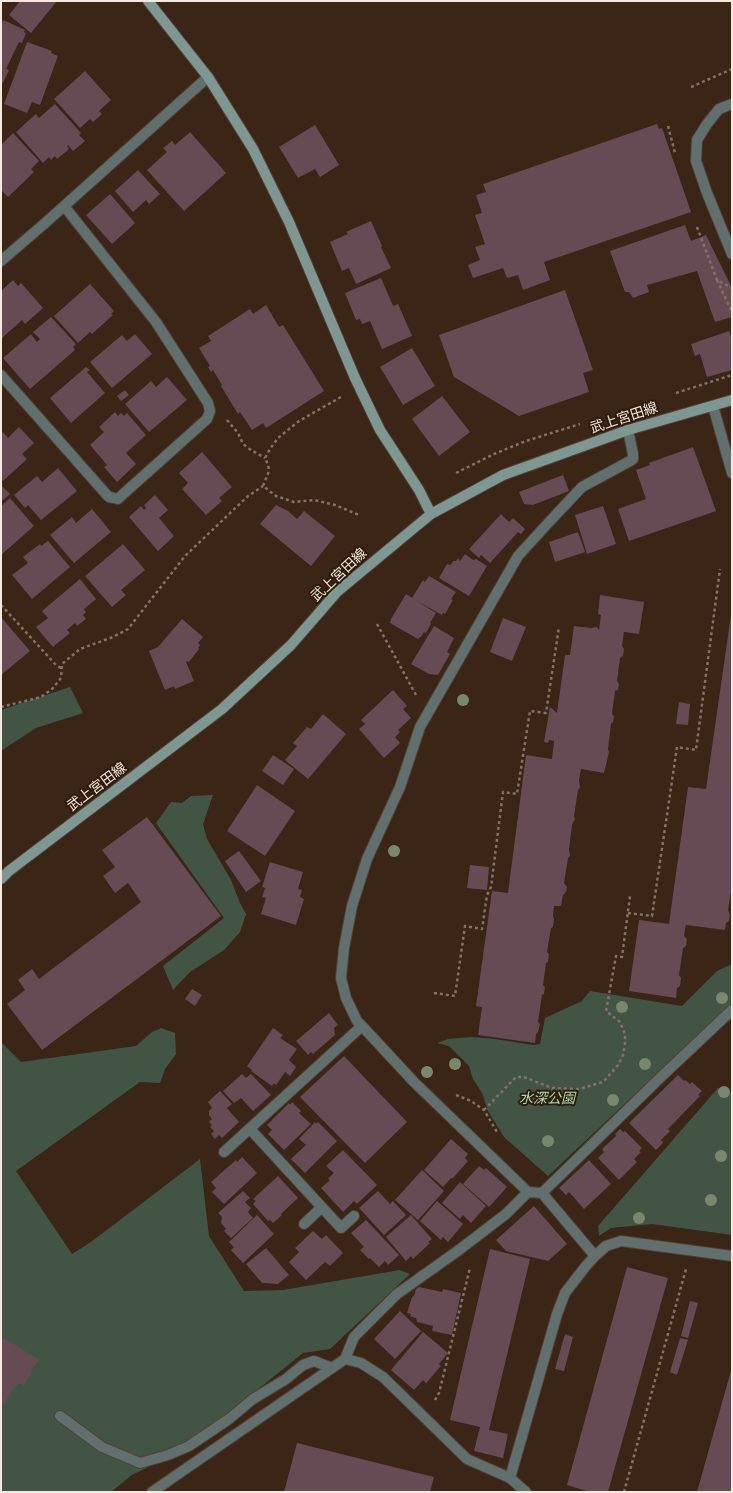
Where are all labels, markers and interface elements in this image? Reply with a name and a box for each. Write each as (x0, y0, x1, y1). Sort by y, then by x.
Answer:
street label: 武上宮田線 (588, 399, 660, 437)
street label: 武上宮田線 (308, 545, 370, 605)
street label: 武上宮田線 (64, 759, 130, 815)
park label: 水深公園 (519, 1091, 575, 1107)

